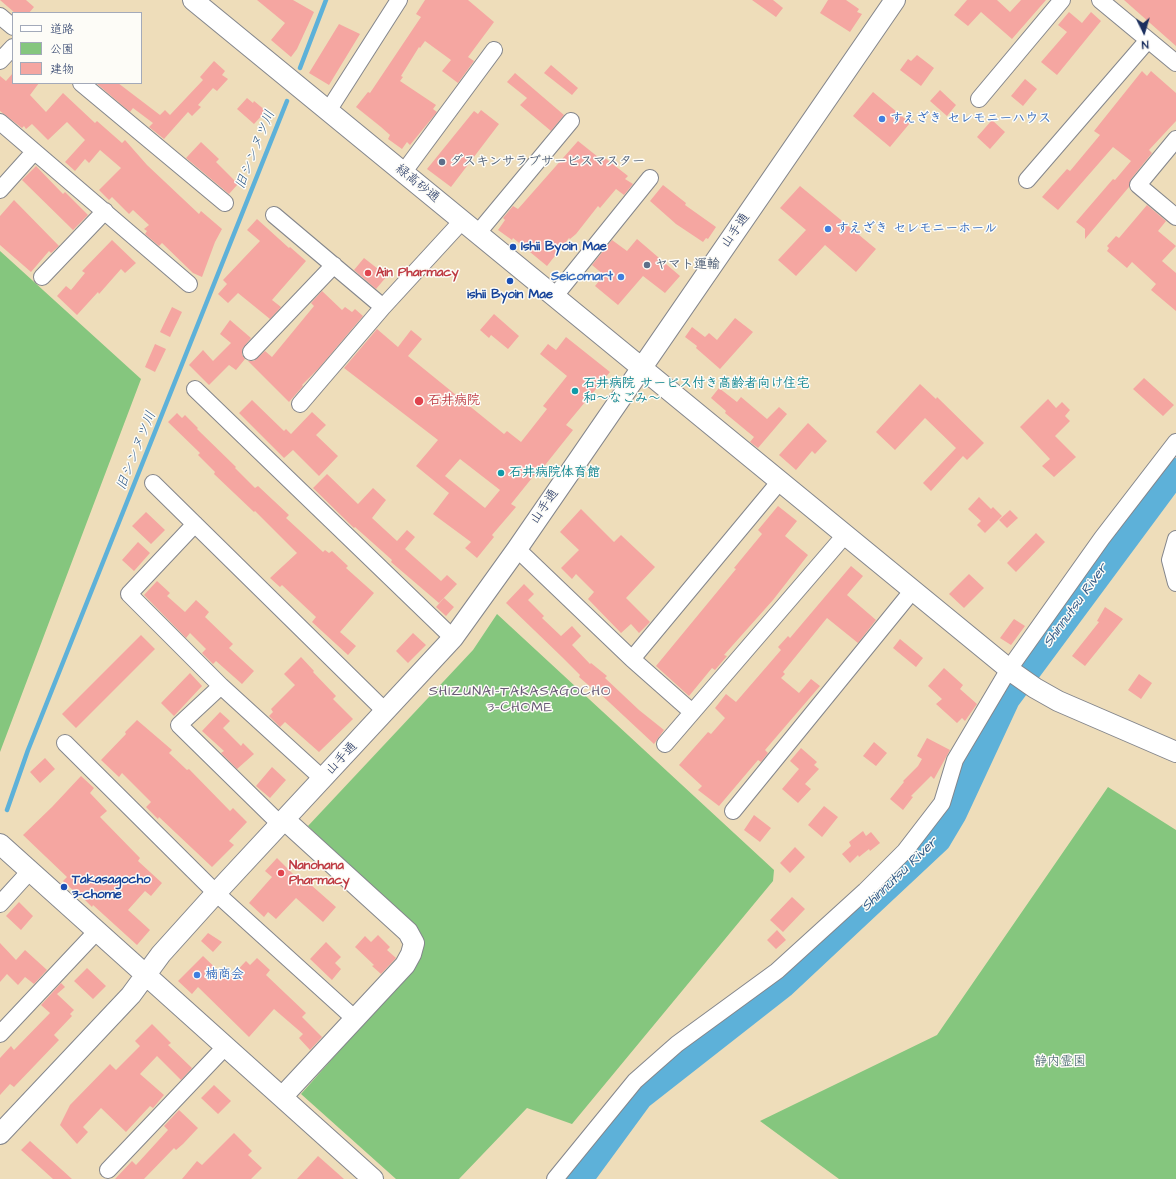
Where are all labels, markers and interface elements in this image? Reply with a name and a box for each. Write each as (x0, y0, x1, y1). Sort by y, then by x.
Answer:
legend (12, 12, 142, 84)
north arrow (1124, 12, 1164, 52)
text: 道路 (50, 21, 74, 38)
text: N (1141, 37, 1149, 52)
text: 公園 (50, 41, 74, 58)
text: 建物 (50, 61, 74, 78)
water label: 旧シンヌツ川 (232, 108, 280, 192)
place label: すえざき セレモニーハウス (890, 111, 1051, 127)
marker: すえざき セレモニーハウス (877, 114, 887, 124)
place label: ダスキンサラブサービスマスター (450, 154, 645, 170)
marker: ダスキンサラブサービスマスター (437, 157, 447, 167)
street label: 緑高砂通 (392, 162, 442, 206)
street label: 山手通 (718, 211, 754, 251)
place label: すえざき セレモニーホール (836, 221, 997, 237)
marker: すえざき セレモニーホール (823, 224, 833, 234)
place label: Ishii Byoin Mae (521, 239, 607, 255)
marker: Ishii Byoin Mae (508, 242, 518, 252)
place label: ヤマト運輸 (655, 257, 720, 273)
marker: ヤマト運輸 (642, 260, 652, 270)
place label: Ain Pharmacy (376, 265, 459, 281)
marker: Ain Pharmacy (363, 268, 373, 278)
place label: Seicomart (551, 269, 613, 285)
marker: Seicomart (616, 272, 626, 282)
marker: ishii Byoin Mae (505, 276, 515, 286)
place label: ishii Byoin Mae (467, 287, 553, 303)
place label: 石井病院 サービス付き高齢者向け住宅 和～なごみ～ (583, 376, 809, 407)
marker: 石井病院 サービス付き高齢者向け住宅 和～なごみ～ (570, 386, 580, 396)
place label: 石井病院 (428, 393, 480, 409)
marker: 石井病院 (413, 395, 425, 407)
water label: 旧シンヌツ川 (113, 409, 161, 493)
place label: 石井病院体育館 (509, 465, 600, 481)
marker: 石井病院体育館 (496, 468, 506, 478)
street label: 山手通 (528, 486, 562, 528)
water label: Shinnutsu River (1040, 561, 1112, 651)
district label: SHIZUNAI-TAKASAGOCHO 3-CHOME (429, 684, 611, 716)
street label: 山手通 (323, 739, 361, 779)
water label: Shinnutsu River (858, 834, 942, 916)
place label: Nanohana Pharmacy (289, 858, 350, 889)
marker: Nanohana Pharmacy (276, 868, 286, 878)
place label: Takasagocho 3-chome (72, 872, 150, 903)
marker: Takasagocho 3-chome (59, 882, 69, 892)
place label: 楠商会 (205, 967, 244, 983)
marker: 楠商会 (192, 970, 202, 980)
park label: 静内霊園 (1034, 1054, 1086, 1070)

